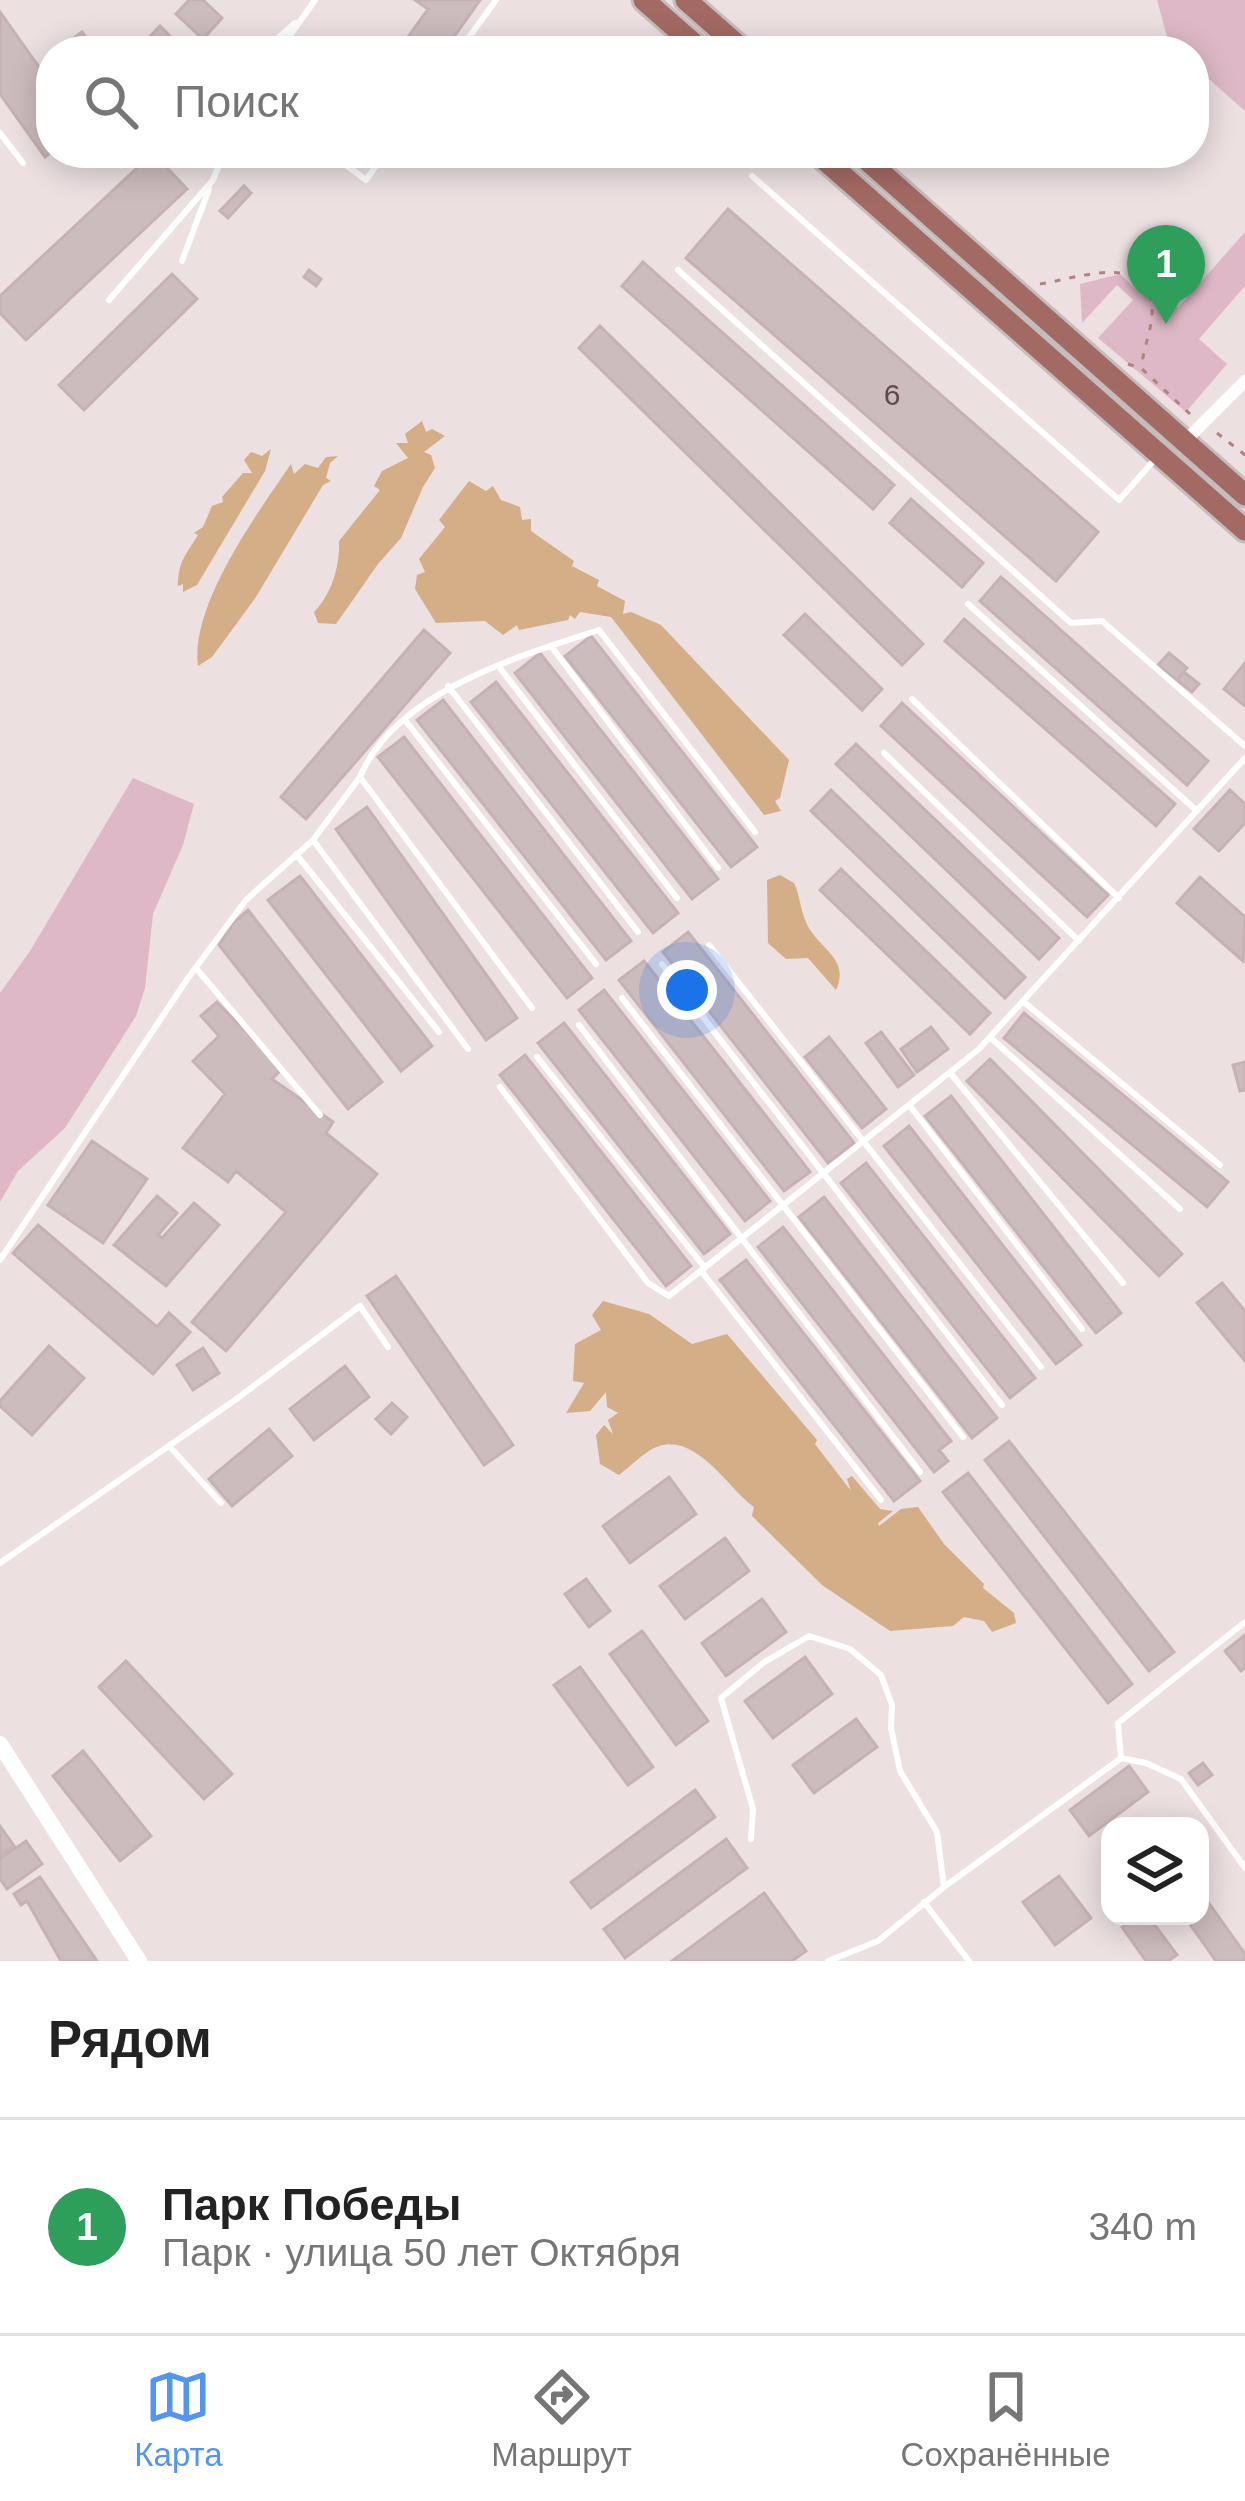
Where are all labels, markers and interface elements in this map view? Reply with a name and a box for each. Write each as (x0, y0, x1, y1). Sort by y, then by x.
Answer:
search box (36, 36, 1209, 168)
icon: search (78, 69, 144, 135)
text: Поиск (174, 76, 299, 127)
pin: 1 (1127, 225, 1205, 324)
house number: 6 (884, 378, 900, 411)
your location (657, 960, 717, 1020)
map controls (1101, 1817, 1209, 1925)
button: layers (1101, 1817, 1209, 1925)
text: Рядом (48, 2011, 212, 2068)
text: Парк Победы (162, 2179, 462, 2230)
text: 1 (76, 2205, 98, 2248)
text: 340 m (1089, 2205, 1197, 2248)
text: Парк · улица 50 лет Октября (162, 2231, 681, 2274)
tab: Карта (134, 2364, 223, 2474)
tab: Маршрут (491, 2364, 632, 2474)
tab: Сохранённые (901, 2364, 1111, 2474)

